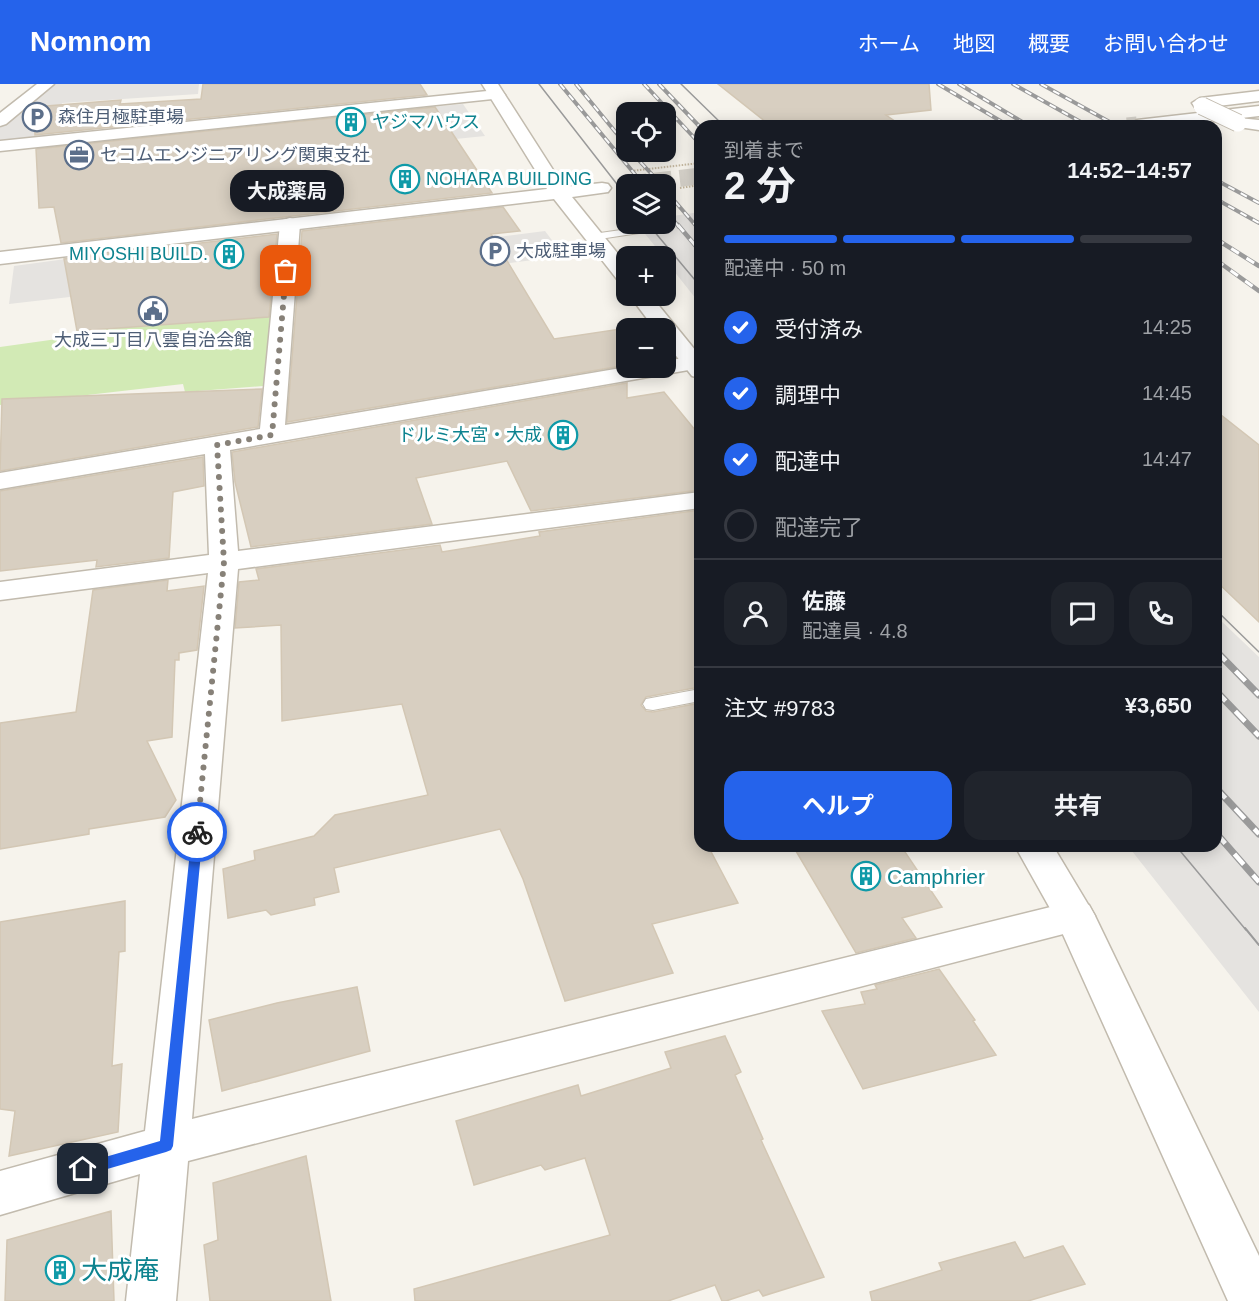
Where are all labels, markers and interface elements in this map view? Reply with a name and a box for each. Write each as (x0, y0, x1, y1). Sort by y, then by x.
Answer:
text: Nomnom (30, 26, 151, 57)
text: ホーム (858, 32, 920, 55)
text: 地図 (953, 32, 995, 55)
text: 概要 (1028, 32, 1070, 55)
text: お問い合わせ (1103, 32, 1229, 55)
parking icon: 森住月極駐車場 (21, 101, 53, 133)
map controls (616, 102, 676, 378)
button: locate (616, 102, 676, 162)
building icon: ヤジマハウス (335, 106, 367, 138)
place label: 森住月極駐車場 (58, 107, 184, 127)
place label: ヤジマハウス (372, 112, 480, 132)
office icon: セコムエンジニアリング関東支社 (63, 139, 95, 171)
text: 到着まで (724, 139, 804, 161)
place label: セコムエンジニアリング関東支社 (100, 145, 370, 165)
text: 14:52–14:57 (1067, 158, 1192, 183)
building icon: NOHARA BUILDING (389, 163, 421, 195)
text: 2 分 (724, 164, 796, 207)
callout: 大成薬局 (229, 169, 343, 211)
place label: NOHARA BUILDING (426, 169, 592, 189)
button: layers (616, 174, 676, 234)
text: 大成薬局 (247, 180, 327, 202)
parking icon: 大成駐車場 (479, 235, 511, 267)
building icon: MIYOSHI BUILD. (213, 238, 245, 270)
place label: 大成駐車場 (516, 241, 606, 261)
place label: MIYOSHI BUILD. (69, 244, 208, 264)
pin (260, 245, 311, 296)
button: + (616, 246, 676, 306)
icon: bag (269, 254, 302, 287)
text: 配達中 · 50 m (724, 257, 846, 279)
public building icon: 大成三丁目八雲自治会館 (137, 295, 169, 327)
icon: check (724, 311, 757, 344)
text: 14:25 (1142, 316, 1192, 338)
text: 受付済み (775, 317, 863, 342)
button: − (616, 318, 676, 378)
place label: 大成三丁目八雲自治会館 (54, 330, 252, 350)
icon: check (724, 377, 757, 410)
text: 14:45 (1142, 382, 1192, 404)
text: 調理中 (775, 383, 841, 408)
building icon: ドルミ大宮・大成 (547, 419, 579, 451)
place label: ドルミ大宮・大成 (398, 425, 542, 445)
icon: check (724, 443, 757, 476)
text: 14:47 (1142, 448, 1192, 470)
text: 配達中 (775, 449, 841, 474)
text: 配達完了 (775, 515, 863, 540)
button: person (724, 582, 787, 645)
button: chat (1051, 582, 1114, 645)
button: phone (1129, 582, 1192, 645)
text: 佐藤 (802, 589, 846, 614)
text: 配達員 · 4.8 (802, 620, 908, 642)
text: ¥3,650 (1125, 693, 1192, 718)
text: 注文 #9783 (724, 696, 835, 721)
button: ヘルプ (724, 771, 952, 840)
button: 共有 (964, 771, 1192, 840)
courier (167, 802, 227, 862)
icon: bike (181, 816, 214, 849)
building icon: Camphrier (850, 860, 882, 892)
place label: Camphrier (887, 865, 985, 888)
pin (57, 1143, 108, 1194)
icon: home (66, 1152, 99, 1185)
building icon: 大成庵 (44, 1254, 76, 1286)
place label: 大成庵 (81, 1255, 159, 1285)

